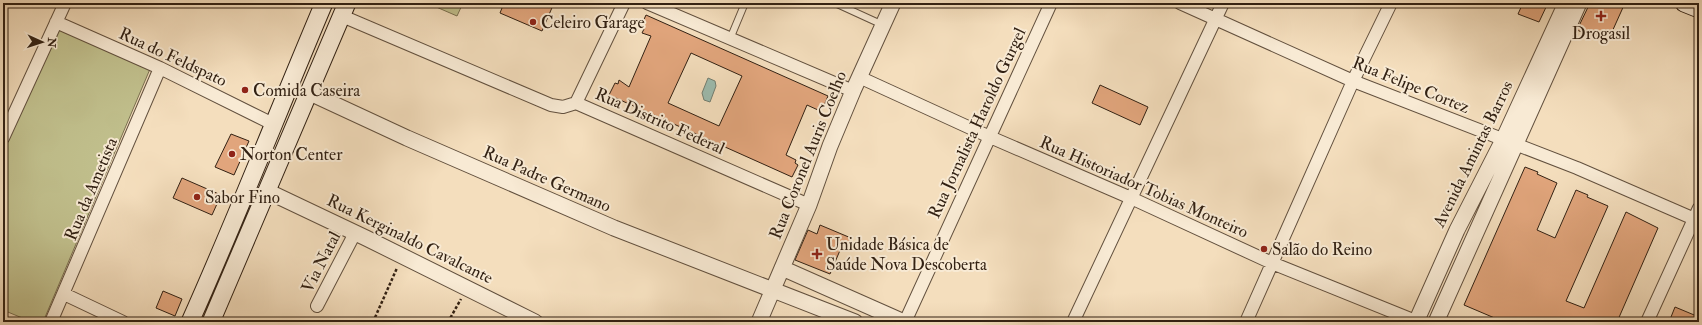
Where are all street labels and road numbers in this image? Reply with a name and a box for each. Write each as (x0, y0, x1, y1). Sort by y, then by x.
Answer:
street label: Rua do Feldspato (115, 23, 230, 92)
street label: Rua Jornalista Haroldo Gurgel (924, 24, 1032, 222)
street label: Rua Felipe Cortez (1349, 52, 1473, 119)
street label: Rua Coronel Auris Coelho (765, 68, 851, 242)
street label: Avenida Amintas Barros (1428, 77, 1518, 232)
street label: Rua Distrito Federal (592, 83, 729, 159)
street label: Rua Historiador Tobias Monteiro (1037, 131, 1251, 243)
street label: Rua da Ametista (60, 133, 122, 244)
street label: Rua Padre Germano (480, 141, 614, 217)
street label: Rua Kerginaldo Cavalcante (324, 190, 496, 288)
street label: Via Natal (297, 227, 346, 296)

